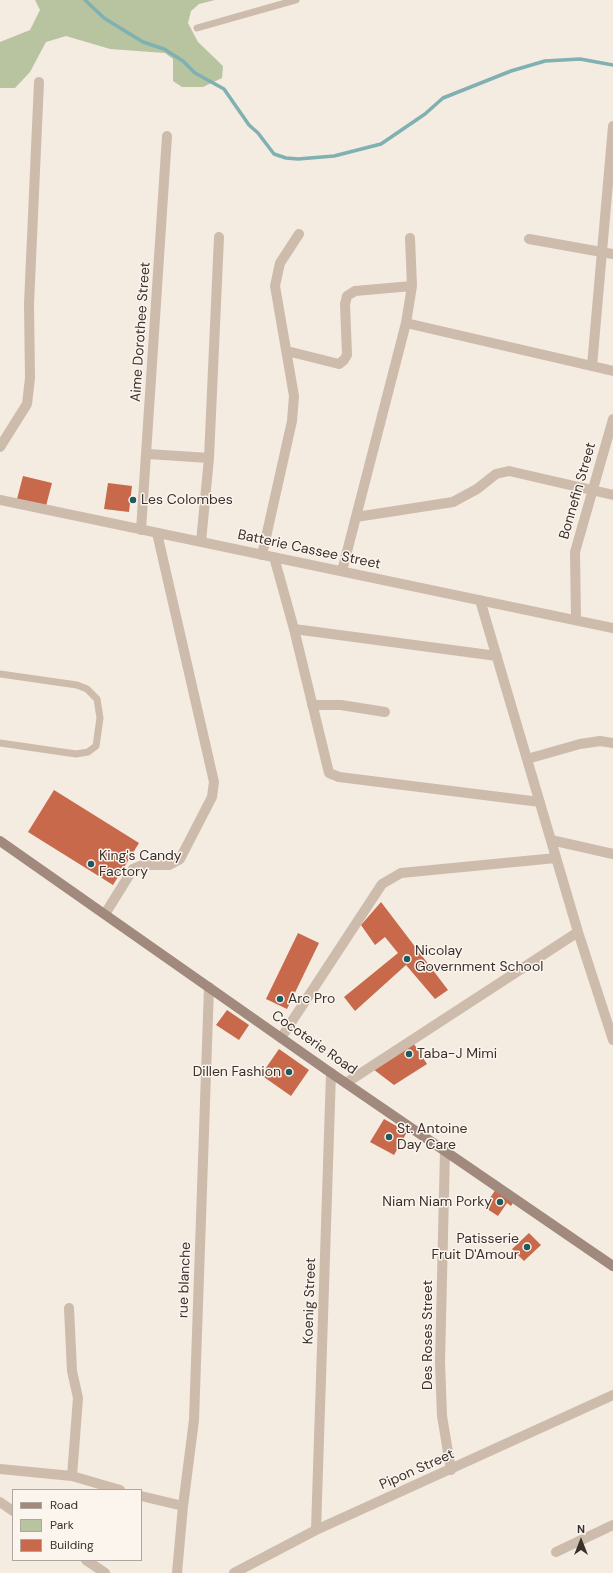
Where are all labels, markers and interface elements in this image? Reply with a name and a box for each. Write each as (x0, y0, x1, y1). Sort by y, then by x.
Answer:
street label: Aime Dorothee Street (128, 261, 154, 403)
street label: Bonnefin Street (556, 441, 600, 541)
place label: Les Colombes (141, 492, 233, 508)
marker: Les Colombes (128, 495, 138, 505)
street label: Batterie Cassee Street (236, 527, 382, 573)
place label: King's Candy Factory (99, 848, 182, 880)
marker: King's Candy Factory (86, 859, 96, 869)
place label: Nicolay Government School (415, 943, 543, 976)
marker: Nicolay Government School (402, 954, 412, 964)
place label: Arc Pro (288, 991, 335, 1007)
marker: Arc Pro (275, 994, 285, 1004)
street label: Cocoterie Road (268, 1007, 360, 1079)
place label: Taba-J Mimi (417, 1046, 497, 1062)
marker: Taba-J Mimi (404, 1049, 414, 1059)
place label: Dillen Fashion (193, 1064, 281, 1080)
marker: Dillen Fashion (284, 1067, 294, 1077)
place label: St. Antoine Day Care (397, 1121, 467, 1154)
marker: St. Antoine Day Care (384, 1132, 394, 1142)
place label: Niam Niam Porky (382, 1194, 492, 1210)
marker: Niam Niam Porky (495, 1197, 505, 1207)
place label: Patisserie Fruit D'Amour (431, 1231, 519, 1264)
street label: rue blanche (175, 1242, 195, 1318)
marker: Patisserie Fruit D'Amour (522, 1242, 532, 1252)
street label: Koenig Street (300, 1257, 320, 1345)
street label: Des Roses Street (420, 1280, 436, 1390)
street label: Pipon Street (377, 1446, 457, 1494)
legend (12, 1489, 142, 1561)
text: Road (50, 1497, 78, 1513)
text: Park (50, 1517, 74, 1533)
north arrow (561, 1521, 601, 1561)
text: N (577, 1522, 585, 1536)
text: Building (50, 1537, 94, 1553)

